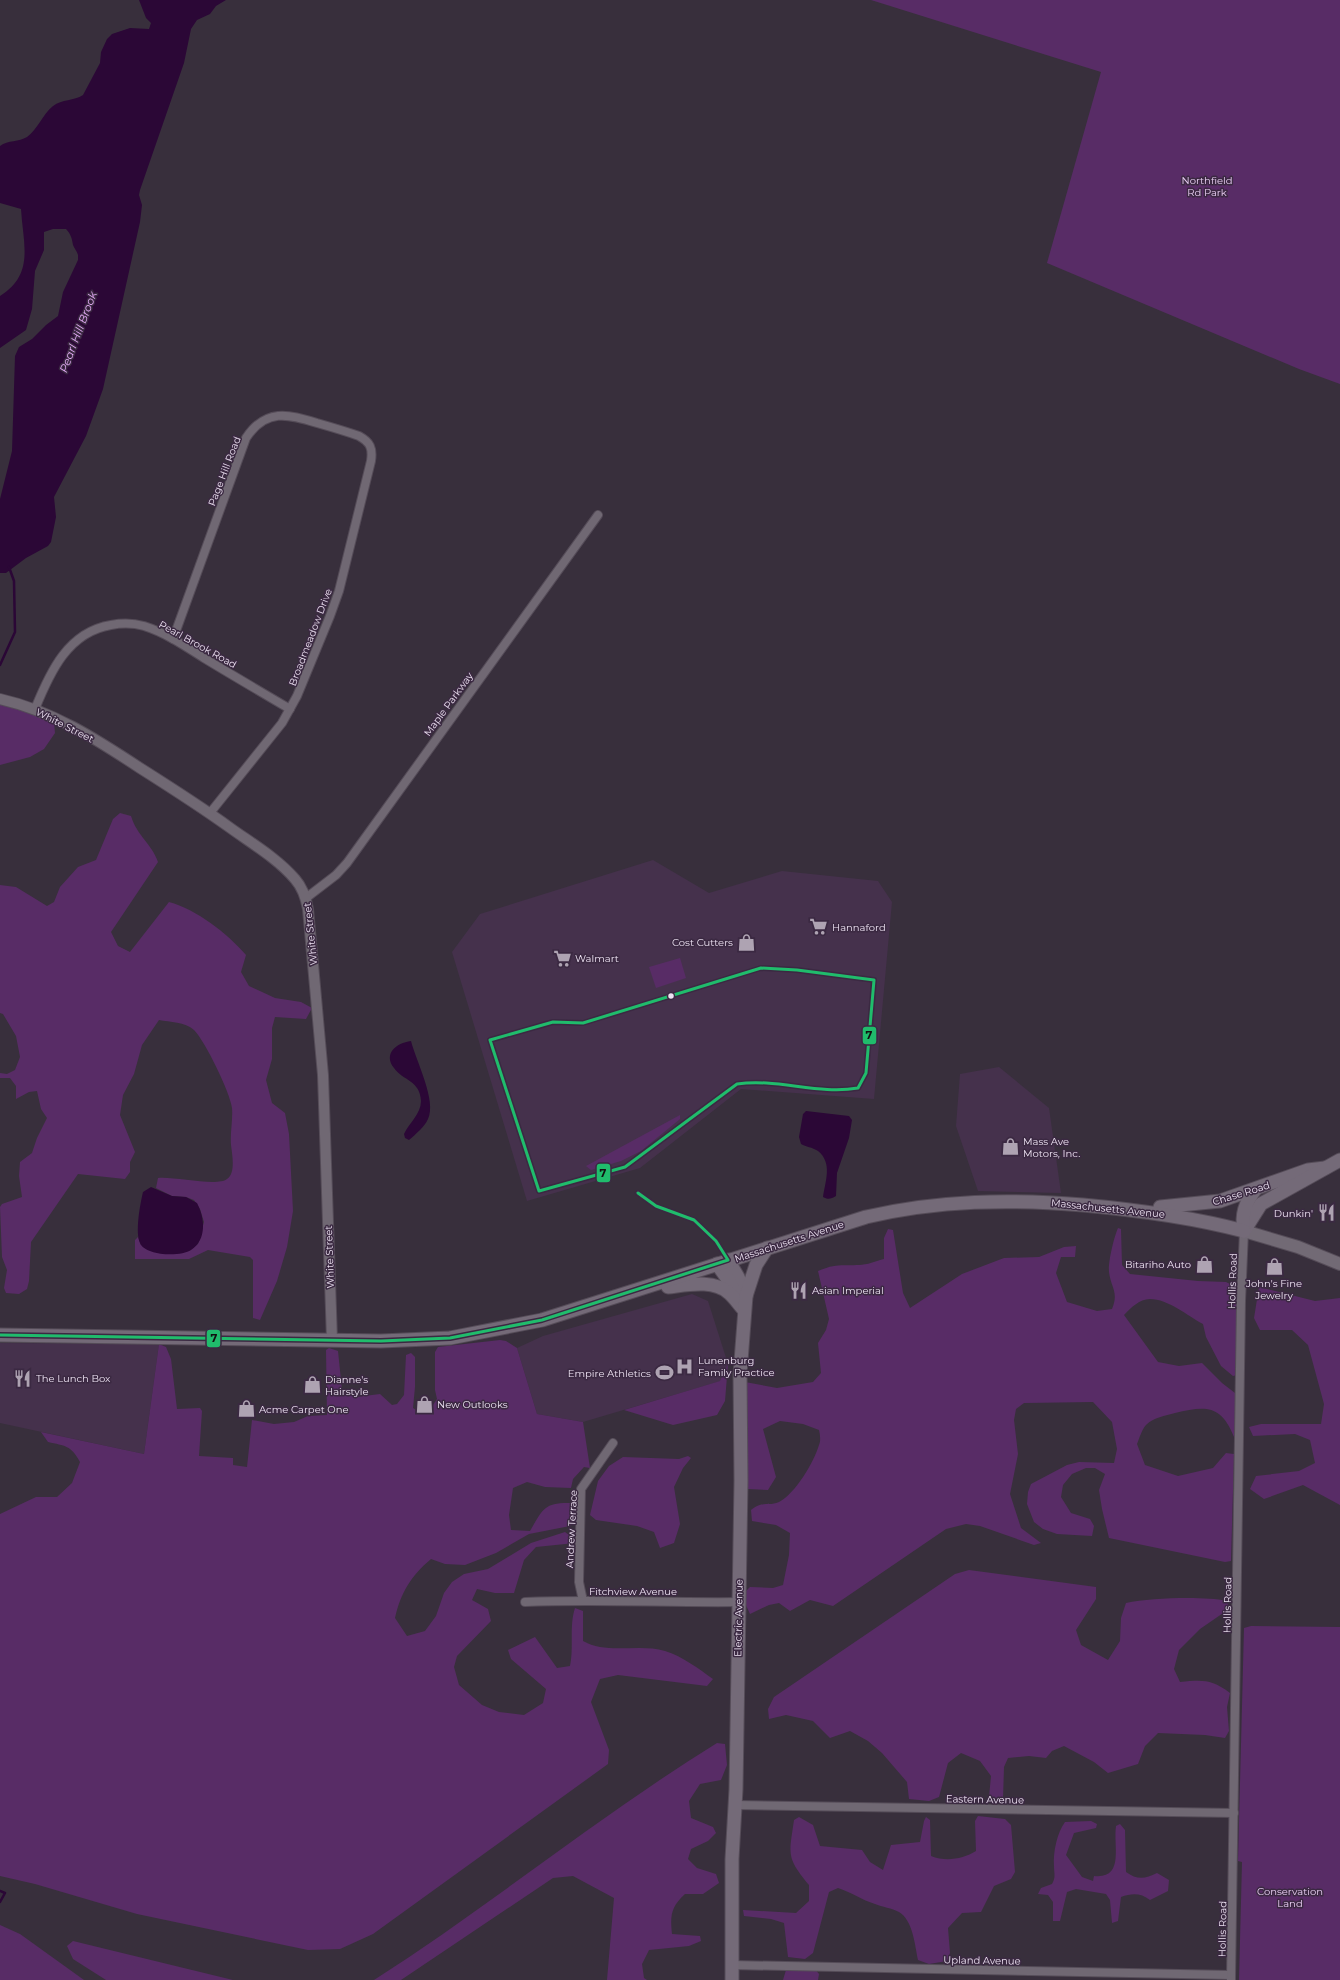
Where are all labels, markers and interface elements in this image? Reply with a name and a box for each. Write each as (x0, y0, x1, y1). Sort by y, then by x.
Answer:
park label: Northfield Rd Park (1182, 174, 1232, 199)
water label: Pearl Hill Brook (56, 289, 100, 374)
street label: Page Hill Road (205, 435, 244, 508)
street label: Broadmeadow Drive (286, 587, 335, 688)
street label: Pearl Brook Road (157, 618, 239, 671)
street label: Maple Parkway (421, 669, 476, 739)
street label: White Street (34, 705, 96, 746)
street label: White Street (301, 902, 320, 966)
supermarket icon: Hannaford (809, 917, 829, 937)
place label: Hannaford (832, 921, 886, 934)
shop icon: Cost Cutters (736, 932, 756, 952)
place label: Cost Cutters (672, 936, 733, 949)
supermarket icon: Walmart (552, 948, 572, 968)
place label: Walmart (575, 952, 619, 965)
unlabelled marker (666, 991, 676, 1001)
line badge: 7 (862, 1026, 877, 1045)
text: 7 (866, 1028, 873, 1042)
place label: Mass Ave Motors, Inc. (1023, 1135, 1080, 1160)
shop icon: Mass Ave Motors, Inc. (1000, 1137, 1020, 1157)
line badge: 7 (596, 1163, 611, 1183)
text: 7 (600, 1166, 607, 1180)
street label: Chase Road (1211, 1179, 1271, 1208)
street label: Massachusetts Avenue (1050, 1196, 1165, 1221)
restaurant icon: Dunkin' (1316, 1203, 1336, 1223)
place label: Dunkin' (1274, 1207, 1313, 1220)
street label: Massachusetts Avenue (733, 1218, 846, 1265)
street label: White Street (322, 1225, 337, 1289)
street label: Hollis Road (1225, 1253, 1240, 1309)
shop icon: Bitariho Auto (1194, 1254, 1214, 1274)
shop icon: John's Fine Jewelry (1264, 1256, 1284, 1276)
place label: Bitariho Auto (1125, 1258, 1191, 1271)
place label: John's Fine Jewelry (1245, 1277, 1302, 1302)
restaurant icon: Asian Imperial (789, 1280, 809, 1300)
place label: Asian Imperial (812, 1284, 884, 1297)
line badge: 7 (206, 1329, 221, 1348)
text: 7 (211, 1331, 218, 1345)
place label: Lunenburg Family Practice (698, 1354, 775, 1379)
hospital icon: Lunenburg Family Practice (675, 1356, 695, 1376)
sports icon: Empire Athletics (654, 1363, 674, 1383)
place label: Empire Athletics (568, 1367, 651, 1380)
restaurant icon: The Lunch Box (13, 1368, 33, 1388)
place label: The Lunch Box (36, 1372, 111, 1385)
place label: Dianne's Hairstyle (325, 1373, 368, 1398)
shop icon: Dianne's Hairstyle (302, 1375, 322, 1395)
shop icon: New Outlooks (414, 1394, 434, 1414)
place label: New Outlooks (437, 1398, 508, 1411)
shop icon: Acme Carpet One (236, 1399, 256, 1419)
place label: Acme Carpet One (259, 1403, 349, 1416)
street label: Andrew Terrace (563, 1490, 580, 1568)
street label: Hollis Road (1221, 1577, 1234, 1633)
street label: Electric Avenue (731, 1579, 746, 1657)
street label: Fitchview Avenue (589, 1585, 677, 1598)
street label: Eastern Avenue (946, 1792, 1024, 1807)
park label: Conservation Land (1257, 1885, 1323, 1910)
street label: Hollis Road (1216, 1901, 1229, 1957)
street label: Upland Avenue (943, 1953, 1021, 1968)

